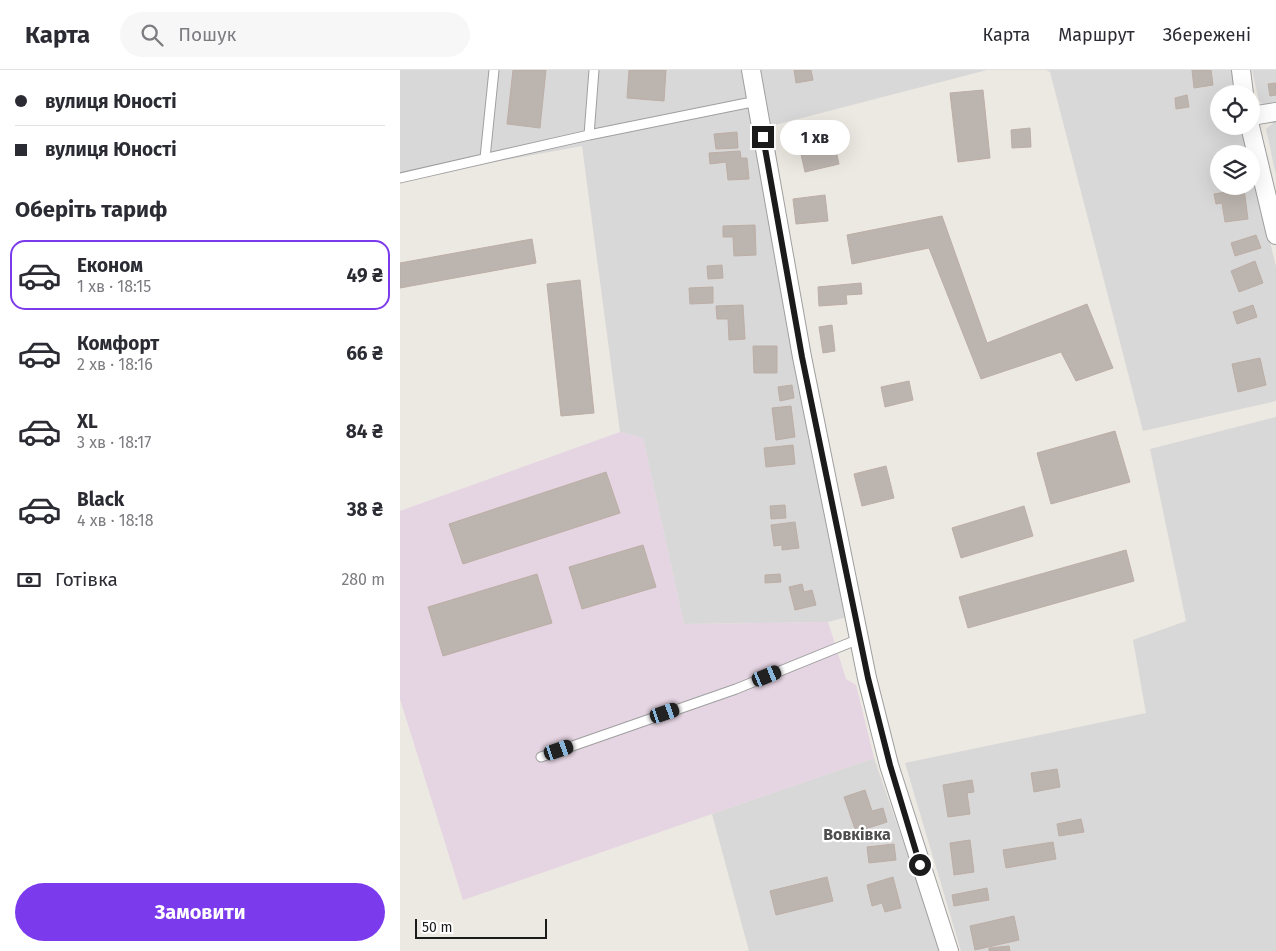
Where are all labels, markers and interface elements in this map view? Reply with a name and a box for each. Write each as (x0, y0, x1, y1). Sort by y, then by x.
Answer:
search box (120, 12, 470, 57)
text: Карта (25, 21, 90, 49)
icon: search (138, 21, 166, 49)
text: Пошук (178, 23, 236, 46)
text: Карта (983, 24, 1030, 46)
text: Маршрут (1058, 24, 1135, 46)
text: Збережені (1163, 24, 1251, 46)
map controls (1210, 85, 1260, 195)
button: locate (1210, 85, 1260, 135)
text: вулиця Юності (45, 90, 177, 113)
callout: 1 хв (780, 120, 850, 154)
route end (752, 126, 774, 148)
text: 1 хв (801, 128, 829, 147)
text: вулиця Юності (45, 138, 177, 161)
button: layers (1210, 145, 1260, 195)
text: Оберіть тариф (15, 196, 168, 223)
icon: car (17, 253, 62, 298)
text: Економ (77, 254, 143, 277)
text: 49 ₴ (347, 264, 383, 287)
text: 1 хв · 18:15 (77, 277, 151, 296)
icon: car (17, 331, 62, 376)
text: Комфорт (77, 332, 159, 355)
text: 66 ₴ (346, 342, 383, 365)
text: 2 хв · 18:16 (77, 355, 153, 374)
icon: car (17, 409, 62, 454)
text: XL (77, 410, 98, 433)
text: 84 ₴ (346, 420, 383, 443)
text: 3 хв · 18:17 (77, 433, 151, 452)
icon: car (17, 487, 62, 532)
text: Black (77, 488, 124, 511)
text: 38 ₴ (347, 498, 383, 521)
text: 4 хв · 18:18 (77, 511, 154, 530)
icon: cash (15, 566, 43, 594)
text: Готівка (55, 568, 118, 591)
text: 280 m (341, 570, 385, 589)
car (750, 663, 783, 689)
car (648, 701, 681, 725)
car (542, 738, 575, 762)
district label: Вовківка (823, 825, 891, 844)
route start (909, 854, 931, 876)
button: Замовити (15, 883, 385, 941)
scale bar (415, 916, 548, 939)
text: 50 m (422, 919, 453, 936)

